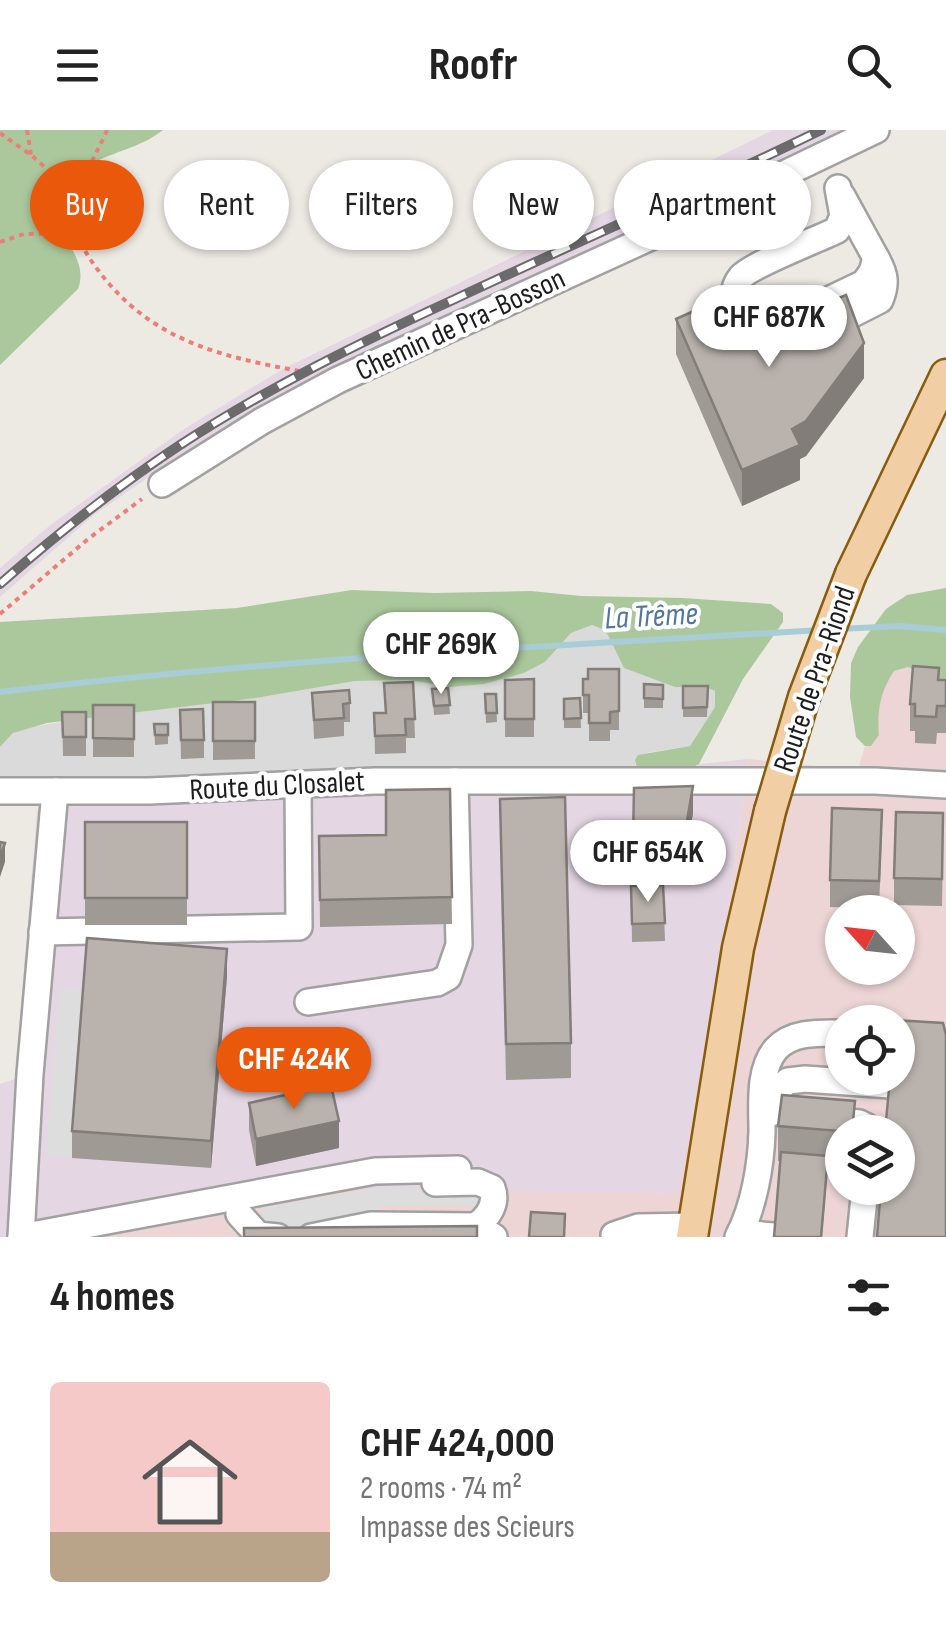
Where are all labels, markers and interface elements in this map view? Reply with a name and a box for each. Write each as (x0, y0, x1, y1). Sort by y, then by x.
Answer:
icon: menu (50, 38, 105, 93)
text: Roofr (429, 38, 517, 93)
icon: search (841, 38, 896, 93)
chip: Buy (30, 160, 144, 250)
chip: Rent (164, 160, 289, 250)
chip: Filters (309, 160, 453, 250)
chip: New (473, 160, 594, 250)
chip: Apartment (614, 160, 811, 250)
street label: Chemin de Pra-Bosson (350, 261, 571, 389)
pin: CHF 687K (666, 285, 872, 370)
text: CHF 687K (713, 298, 825, 337)
street label: Route de Pra-Riond (766, 582, 864, 777)
water label: La Trême (604, 595, 699, 638)
pin: CHF 269K (338, 612, 544, 697)
text: CHF 269K (385, 625, 497, 664)
street label: Route du Closalet (188, 763, 366, 809)
pin: CHF 654K (545, 820, 751, 905)
text: CHF 654K (592, 833, 704, 872)
north arrow (825, 895, 915, 985)
map controls (825, 895, 915, 1205)
button: locate (825, 1005, 915, 1095)
pin: CHF 424K (191, 1027, 397, 1112)
text: CHF 424K (238, 1040, 350, 1079)
button: layers (825, 1115, 915, 1205)
icon: filters (841, 1270, 896, 1325)
text: 4 homes (50, 1272, 175, 1323)
text: CHF 424,000 (360, 1418, 555, 1469)
icon: home (130, 1422, 250, 1542)
text: 2 rooms · 74 m² (360, 1469, 522, 1508)
text: Impasse des Scieurs (360, 1508, 575, 1547)

